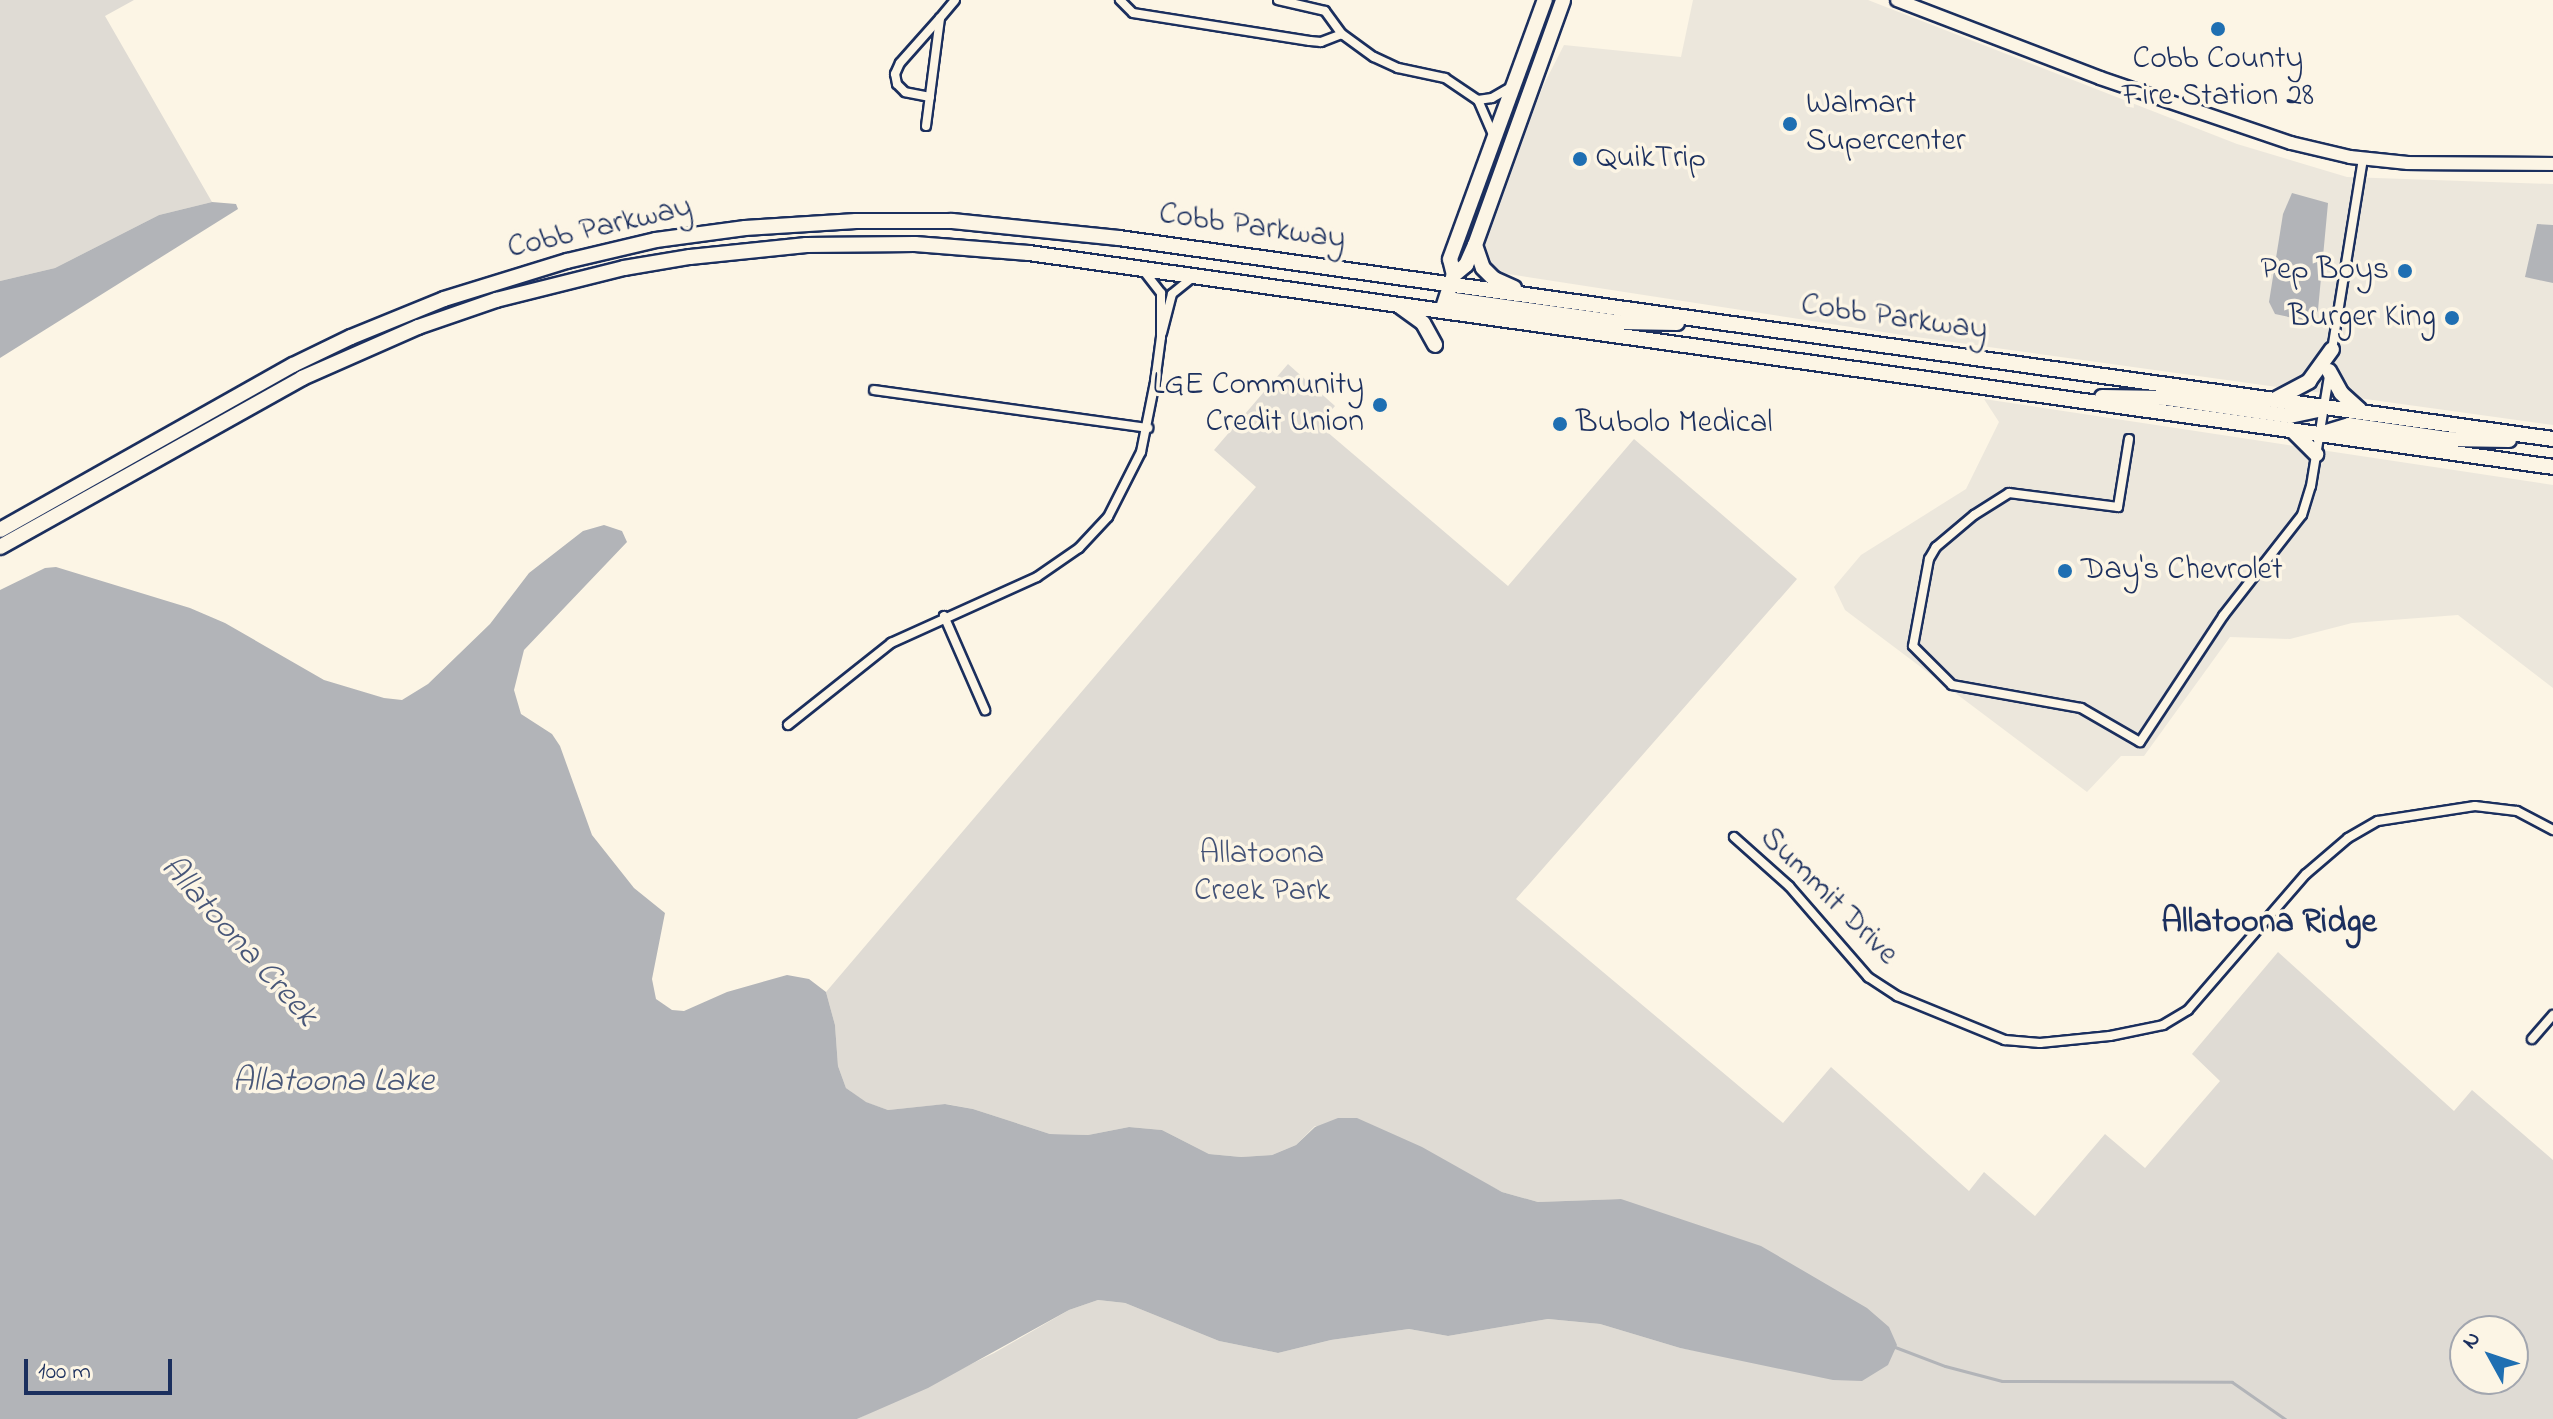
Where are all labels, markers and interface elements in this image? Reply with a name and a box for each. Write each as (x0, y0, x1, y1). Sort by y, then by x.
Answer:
marker: Cobb County Fire Station 28 (2209, 20, 2227, 38)
place label: Cobb County Fire Station 28 (2122, 42, 2314, 117)
place label: Walmart Supercenter (1806, 87, 1966, 162)
marker: Walmart Supercenter (1781, 115, 1799, 133)
place label: QuikTrip (1596, 140, 1706, 178)
marker: QuikTrip (1571, 150, 1589, 168)
street label: Cobb Parkway (504, 189, 696, 269)
street label: Cobb Parkway (1156, 196, 1348, 260)
place label: Pep Boys (2260, 252, 2389, 290)
marker: Pep Boys (2396, 262, 2414, 280)
street label: Cobb Parkway (1798, 287, 1990, 351)
place label: Burger King (2288, 299, 2436, 337)
marker: Burger King (2443, 309, 2461, 327)
place label: LGE Community Credit Union (1153, 368, 1364, 443)
marker: LGE Community Credit Union (1371, 396, 1389, 414)
place label: Bubolo Medical (1576, 405, 1773, 443)
marker: Bubolo Medical (1551, 415, 1569, 433)
place label: Day's Chevrolet (2081, 552, 2283, 590)
marker: Day's Chevrolet (2056, 562, 2074, 580)
street label: Summit Drive (1751, 820, 1905, 974)
park label: Allatoona Creek Park (1194, 837, 1330, 912)
water label: Allatoona Creek (151, 848, 325, 1036)
district label: Allatoona Ridge (2161, 904, 2377, 944)
water label: Allatoona Lake (232, 1063, 434, 1103)
north arrow (2449, 1315, 2529, 1395)
text: N (2455, 1325, 2489, 1357)
scale bar (28, 1343, 176, 1393)
text: 100 m (38, 1355, 91, 1390)

